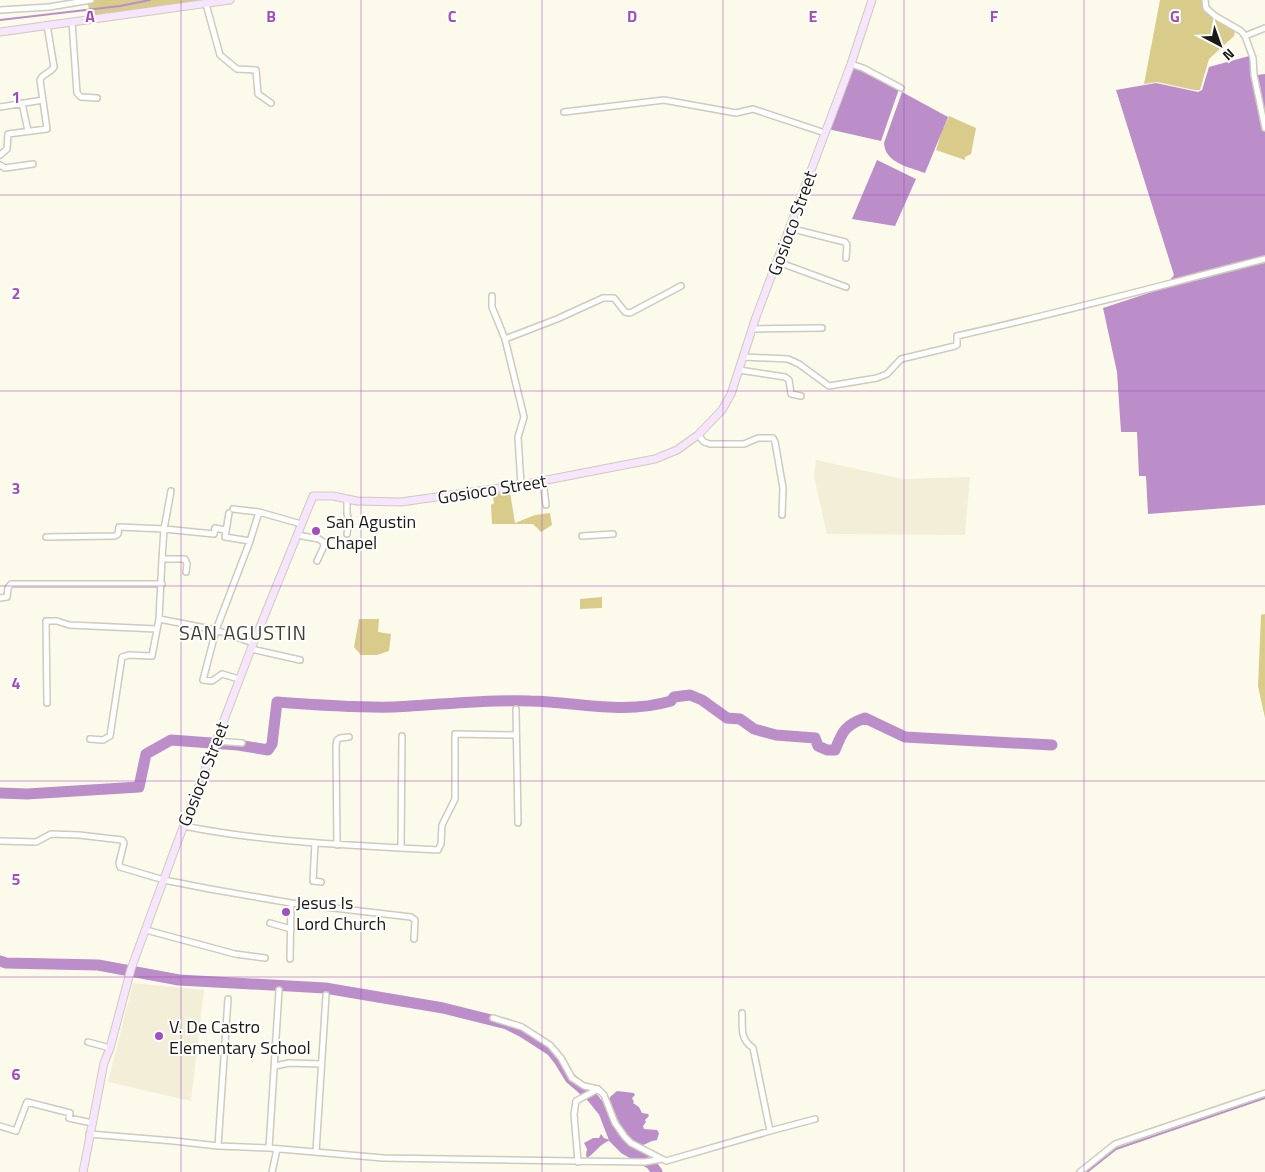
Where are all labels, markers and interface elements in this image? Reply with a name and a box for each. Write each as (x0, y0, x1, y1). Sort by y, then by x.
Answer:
text: A (85, 4, 95, 28)
text: B (266, 4, 276, 28)
text: C (448, 4, 457, 28)
text: D (627, 4, 637, 28)
text: E (809, 4, 818, 28)
text: F (990, 4, 999, 28)
text: G (1170, 4, 1180, 28)
north arrow (1195, 20, 1245, 70)
text: N (1218, 44, 1239, 66)
text: 1 (12, 85, 20, 109)
street label: Gosioco Street (761, 166, 824, 279)
text: 2 (12, 281, 20, 305)
street label: Gosioco Street (436, 467, 549, 511)
text: 3 (12, 476, 20, 500)
place label: San Agustin Chapel (326, 508, 416, 556)
marker: San Agustin Chapel (310, 525, 322, 537)
district label: SAN AGUSTIN (179, 617, 307, 648)
text: 4 (12, 671, 21, 695)
street label: Gosioco Street (171, 717, 236, 830)
text: 5 (12, 867, 21, 891)
place label: Jesus Is Lord Church (296, 889, 386, 937)
marker: Jesus Is Lord Church (280, 906, 292, 918)
place label: V. De Castro Elementary School (169, 1013, 311, 1061)
marker: V. De Castro Elementary School (153, 1030, 165, 1042)
text: 6 (12, 1062, 21, 1086)

